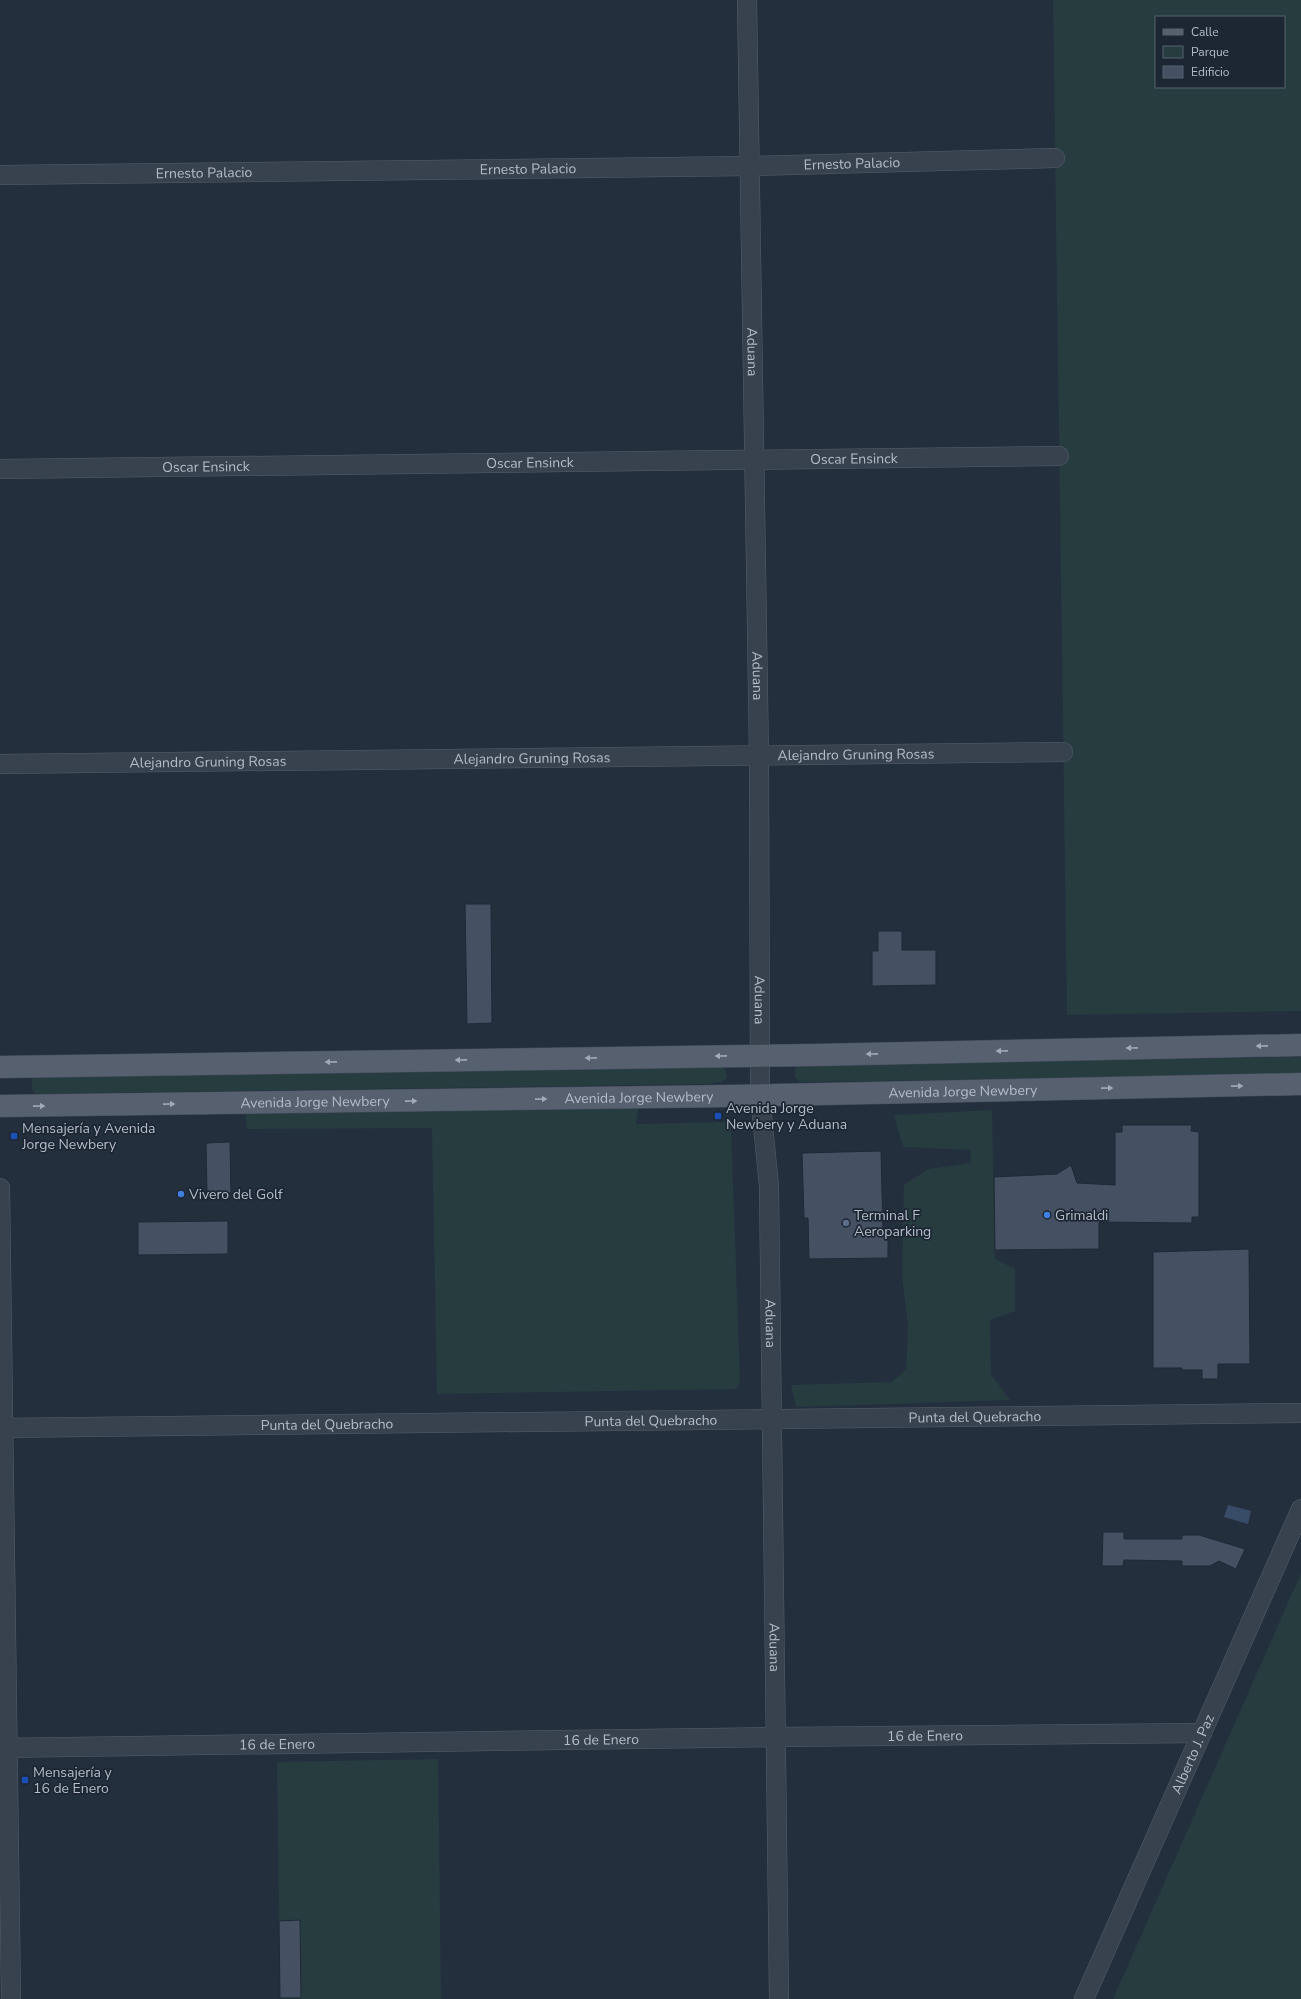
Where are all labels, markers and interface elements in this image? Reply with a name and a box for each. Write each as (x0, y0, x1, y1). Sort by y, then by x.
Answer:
legend (1155, 16, 1285, 88)
text: Calle (1191, 24, 1219, 40)
text: Parque (1191, 44, 1229, 60)
text: Edificio (1191, 64, 1230, 80)
street label: Ernesto Palacio (803, 153, 901, 174)
street label: Ernesto Palacio (480, 159, 577, 179)
street label: Ernesto Palacio (156, 162, 253, 183)
street label: Aduana (743, 327, 762, 377)
street label: Oscar Ensinck (810, 448, 899, 469)
street label: Oscar Ensinck (486, 452, 575, 473)
street label: Oscar Ensinck (162, 456, 251, 477)
street label: Aduana (748, 651, 768, 701)
street label: Alejandro Gruning Rosas (777, 744, 935, 765)
street label: Alejandro Gruning Rosas (453, 748, 611, 768)
street label: Alejandro Gruning Rosas (129, 751, 287, 772)
street label: Aduana (750, 975, 769, 1024)
one-way arrow (1255, 1043, 1268, 1049)
one-way arrow (1126, 1045, 1138, 1052)
one-way arrow (995, 1048, 1008, 1054)
one-way arrow (866, 1050, 878, 1057)
one-way arrow (714, 1053, 727, 1059)
one-way arrow (584, 1055, 597, 1061)
one-way arrow (454, 1057, 467, 1063)
one-way arrow (324, 1059, 337, 1065)
street label: Avenida Jorge Newbery (888, 1080, 1038, 1102)
one-way arrow (1231, 1083, 1244, 1089)
one-way arrow (1101, 1085, 1113, 1092)
street label: Avenida Jorge Newbery (564, 1087, 714, 1108)
street label: Avenida Jorge Newbery (240, 1091, 390, 1112)
one-way arrow (535, 1096, 548, 1102)
one-way arrow (405, 1097, 417, 1104)
place label: Avenida Jorge Newbery y Aduana (726, 1099, 847, 1134)
one-way arrow (163, 1101, 176, 1107)
one-way arrow (33, 1103, 46, 1109)
marker: Avenida Jorge Newbery y Aduana (713, 1111, 723, 1121)
place label: Mensajería y Avenida Jorge Newbery (21, 1119, 156, 1154)
marker: Mensajería y Avenida Jorge Newbery (9, 1131, 19, 1141)
place label: Vivero del Golf (188, 1185, 283, 1204)
marker: Vivero del Golf (176, 1189, 186, 1199)
place label: Terminal F Aeroparking (854, 1206, 931, 1241)
place label: Grimaldi (1055, 1206, 1108, 1225)
marker: Grimaldi (1042, 1210, 1052, 1220)
marker: Terminal F Aeroparking (841, 1218, 851, 1228)
street label: Aduana (761, 1299, 780, 1348)
street label: Punta del Quebracho (908, 1406, 1042, 1427)
street label: Punta del Quebracho (584, 1410, 718, 1431)
street label: Punta del Quebracho (260, 1414, 394, 1434)
street label: Aduana (765, 1623, 784, 1672)
street label: Alberto J. Paz (1167, 1711, 1219, 1797)
street label: 16 de Enero (887, 1726, 963, 1745)
street label: 16 de Enero (563, 1729, 639, 1750)
street label: 16 de Enero (239, 1734, 315, 1754)
place label: Mensajería y 16 de Enero (33, 1763, 113, 1798)
marker: Mensajería y 16 de Enero (20, 1775, 30, 1785)

